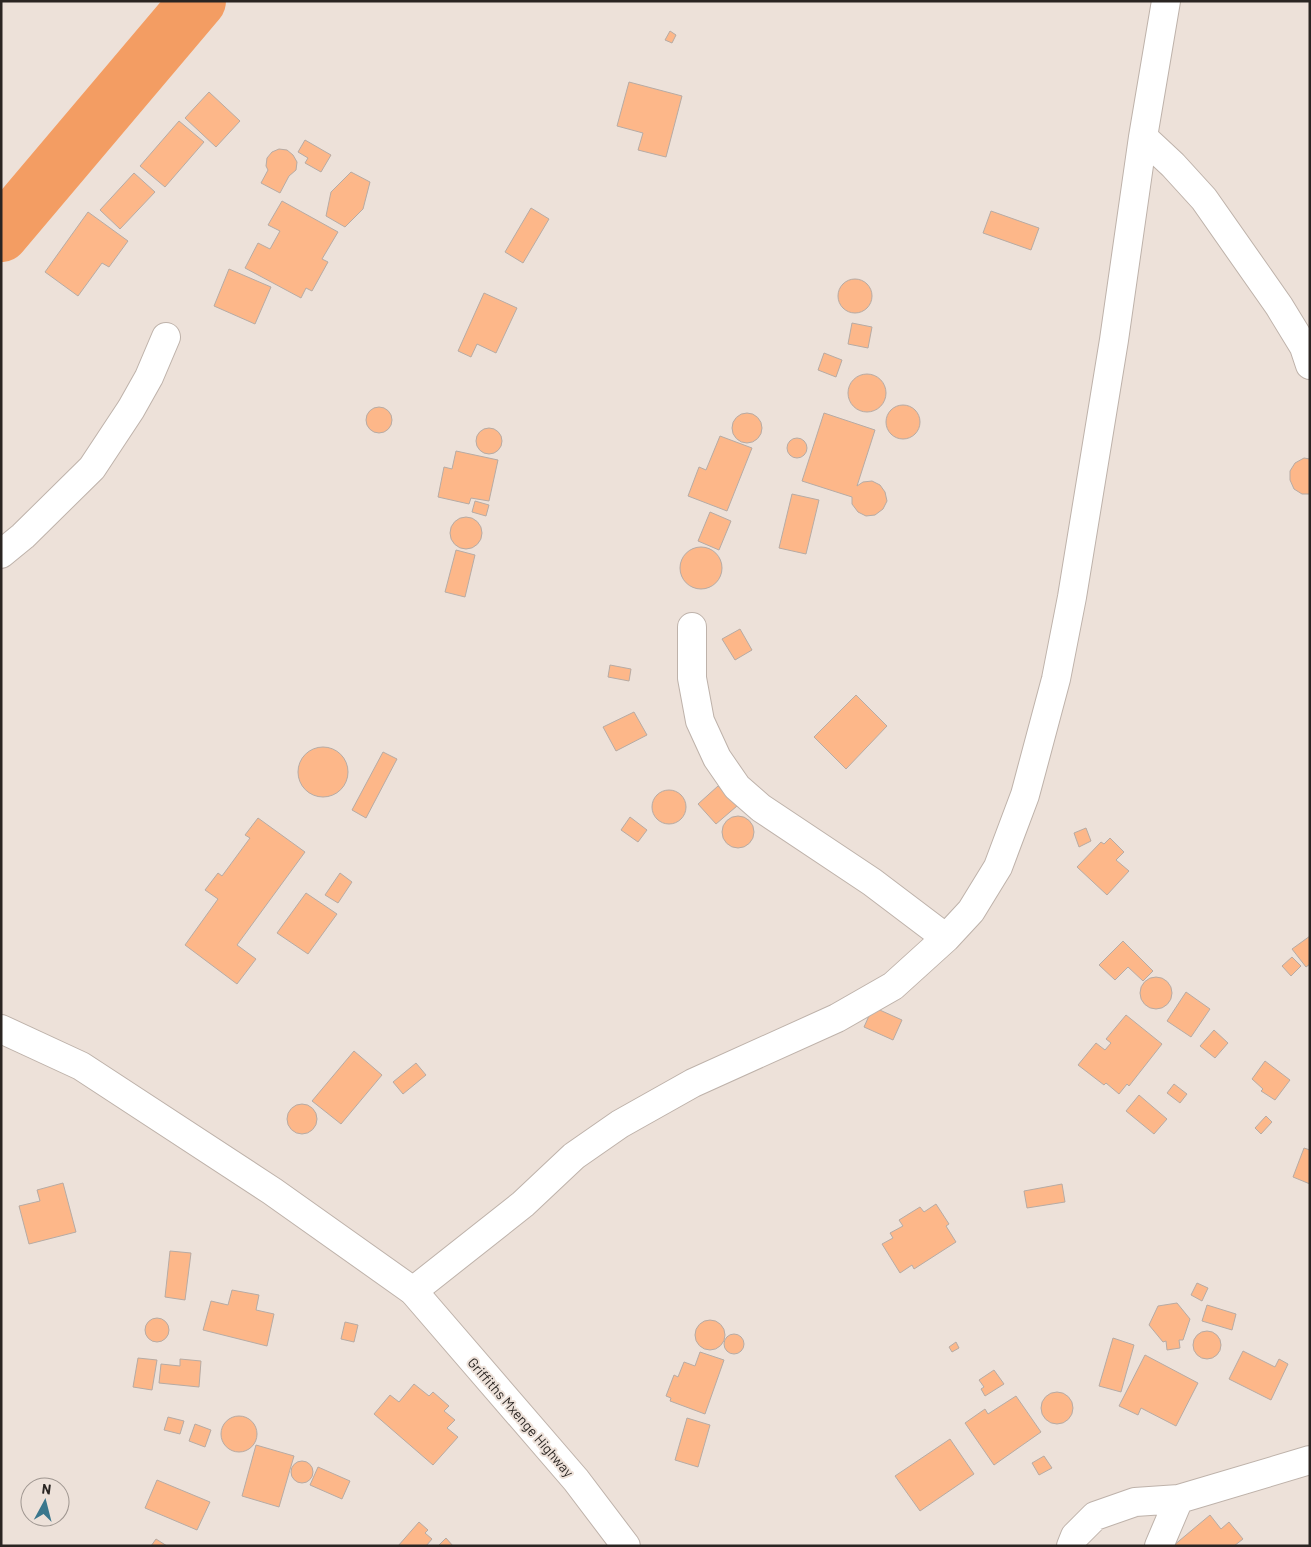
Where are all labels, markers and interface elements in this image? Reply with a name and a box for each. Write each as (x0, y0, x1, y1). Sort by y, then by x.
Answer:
street label: Griffiths Mxenge Highway (464, 1354, 578, 1481)
north arrow (20, 1477, 70, 1527)
text: N (41, 1480, 52, 1498)

